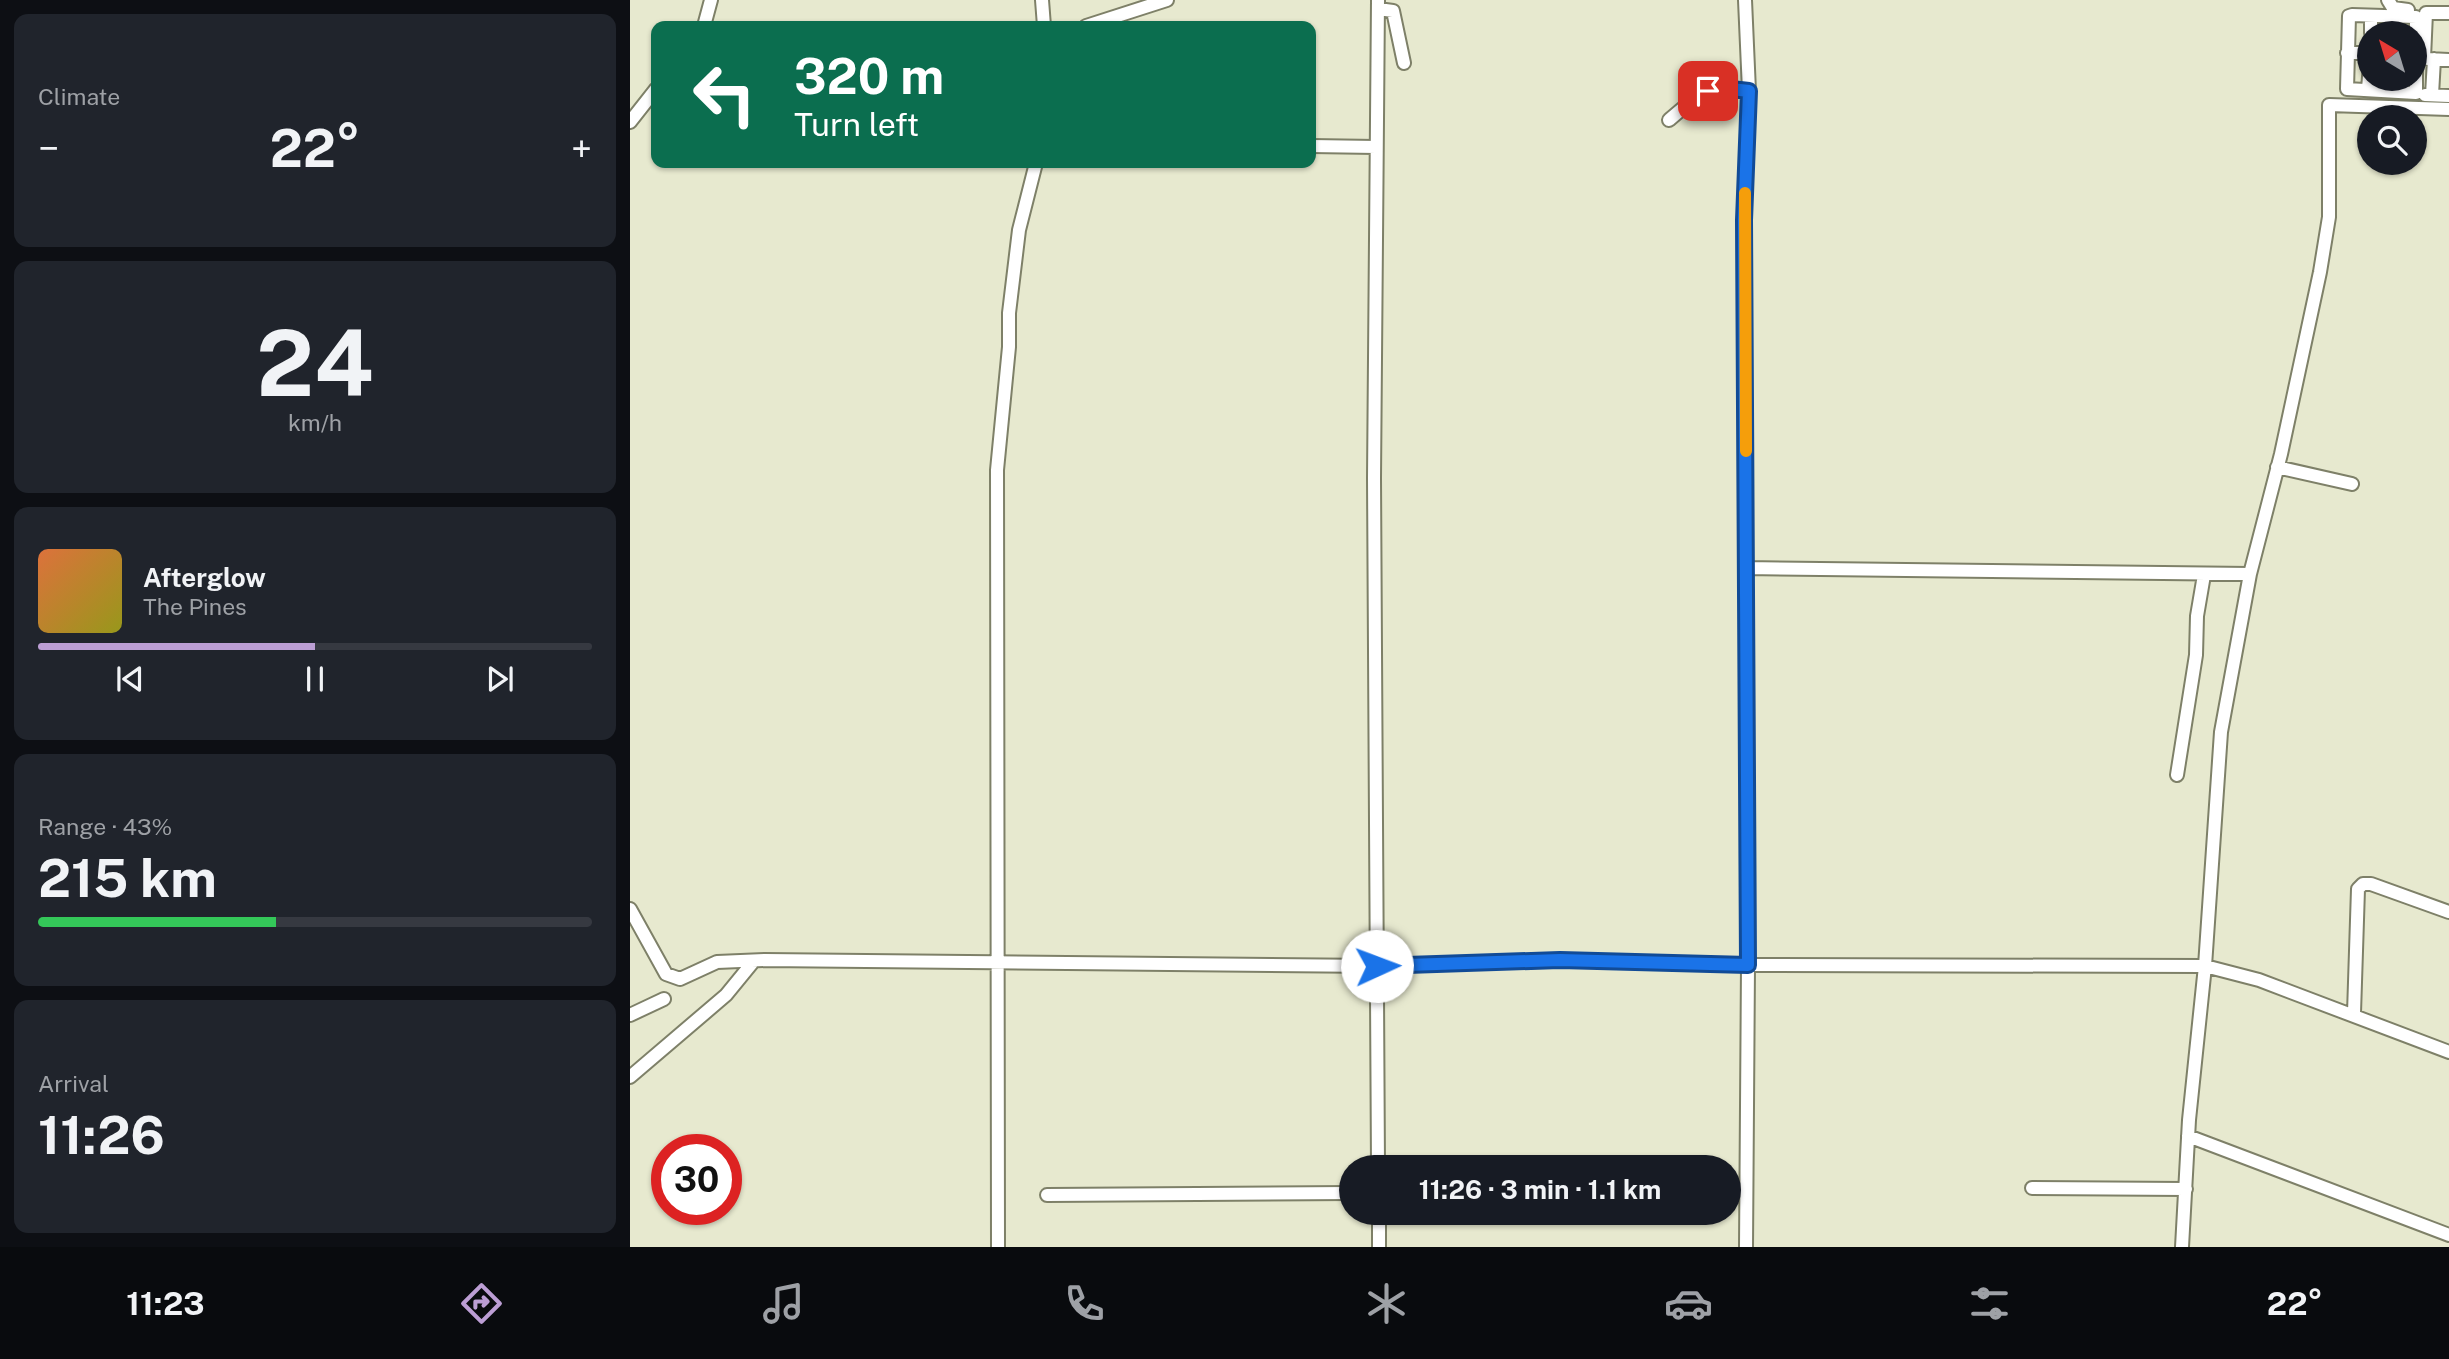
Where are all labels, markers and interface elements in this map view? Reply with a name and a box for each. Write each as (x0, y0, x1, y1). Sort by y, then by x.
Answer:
north arrow (2357, 21, 2427, 91)
map controls (2357, 21, 2427, 175)
text: 320 m (794, 47, 944, 105)
icon: left (679, 49, 770, 140)
pin (1678, 61, 1738, 121)
icon: arrive (1689, 72, 1727, 110)
text: Climate (38, 83, 120, 110)
button: search (2357, 105, 2427, 175)
text: Turn left (794, 106, 919, 143)
text: 22° (270, 118, 360, 179)
text: − (38, 126, 59, 171)
text: + (571, 126, 592, 171)
text: 24 (256, 310, 374, 416)
text: km/h (288, 409, 342, 436)
text: Afterglow (143, 562, 266, 593)
text: The Pines (143, 593, 247, 620)
icon: previous (111, 660, 149, 698)
icon: pause (296, 660, 334, 698)
icon: next (481, 660, 519, 698)
text: Range · 43% (38, 813, 172, 840)
text: 215 km (38, 848, 217, 909)
position arrow (1340, 929, 1414, 1003)
text: Arrival (38, 1070, 109, 1097)
text: 11:26 (38, 1105, 165, 1166)
speed limit sign: 30 (651, 1134, 742, 1225)
text: 11:26 · 3 min · 1.1 km (1419, 1174, 1661, 1205)
icon: directions (457, 1279, 506, 1328)
icon: music (759, 1279, 808, 1328)
icon: phone (1060, 1279, 1109, 1328)
icon: climate (1362, 1279, 1411, 1328)
icon: car (1664, 1279, 1713, 1328)
icon: filters (1965, 1279, 2014, 1328)
text: 11:23 (126, 1285, 205, 1322)
text: 22° (2267, 1285, 2323, 1322)

